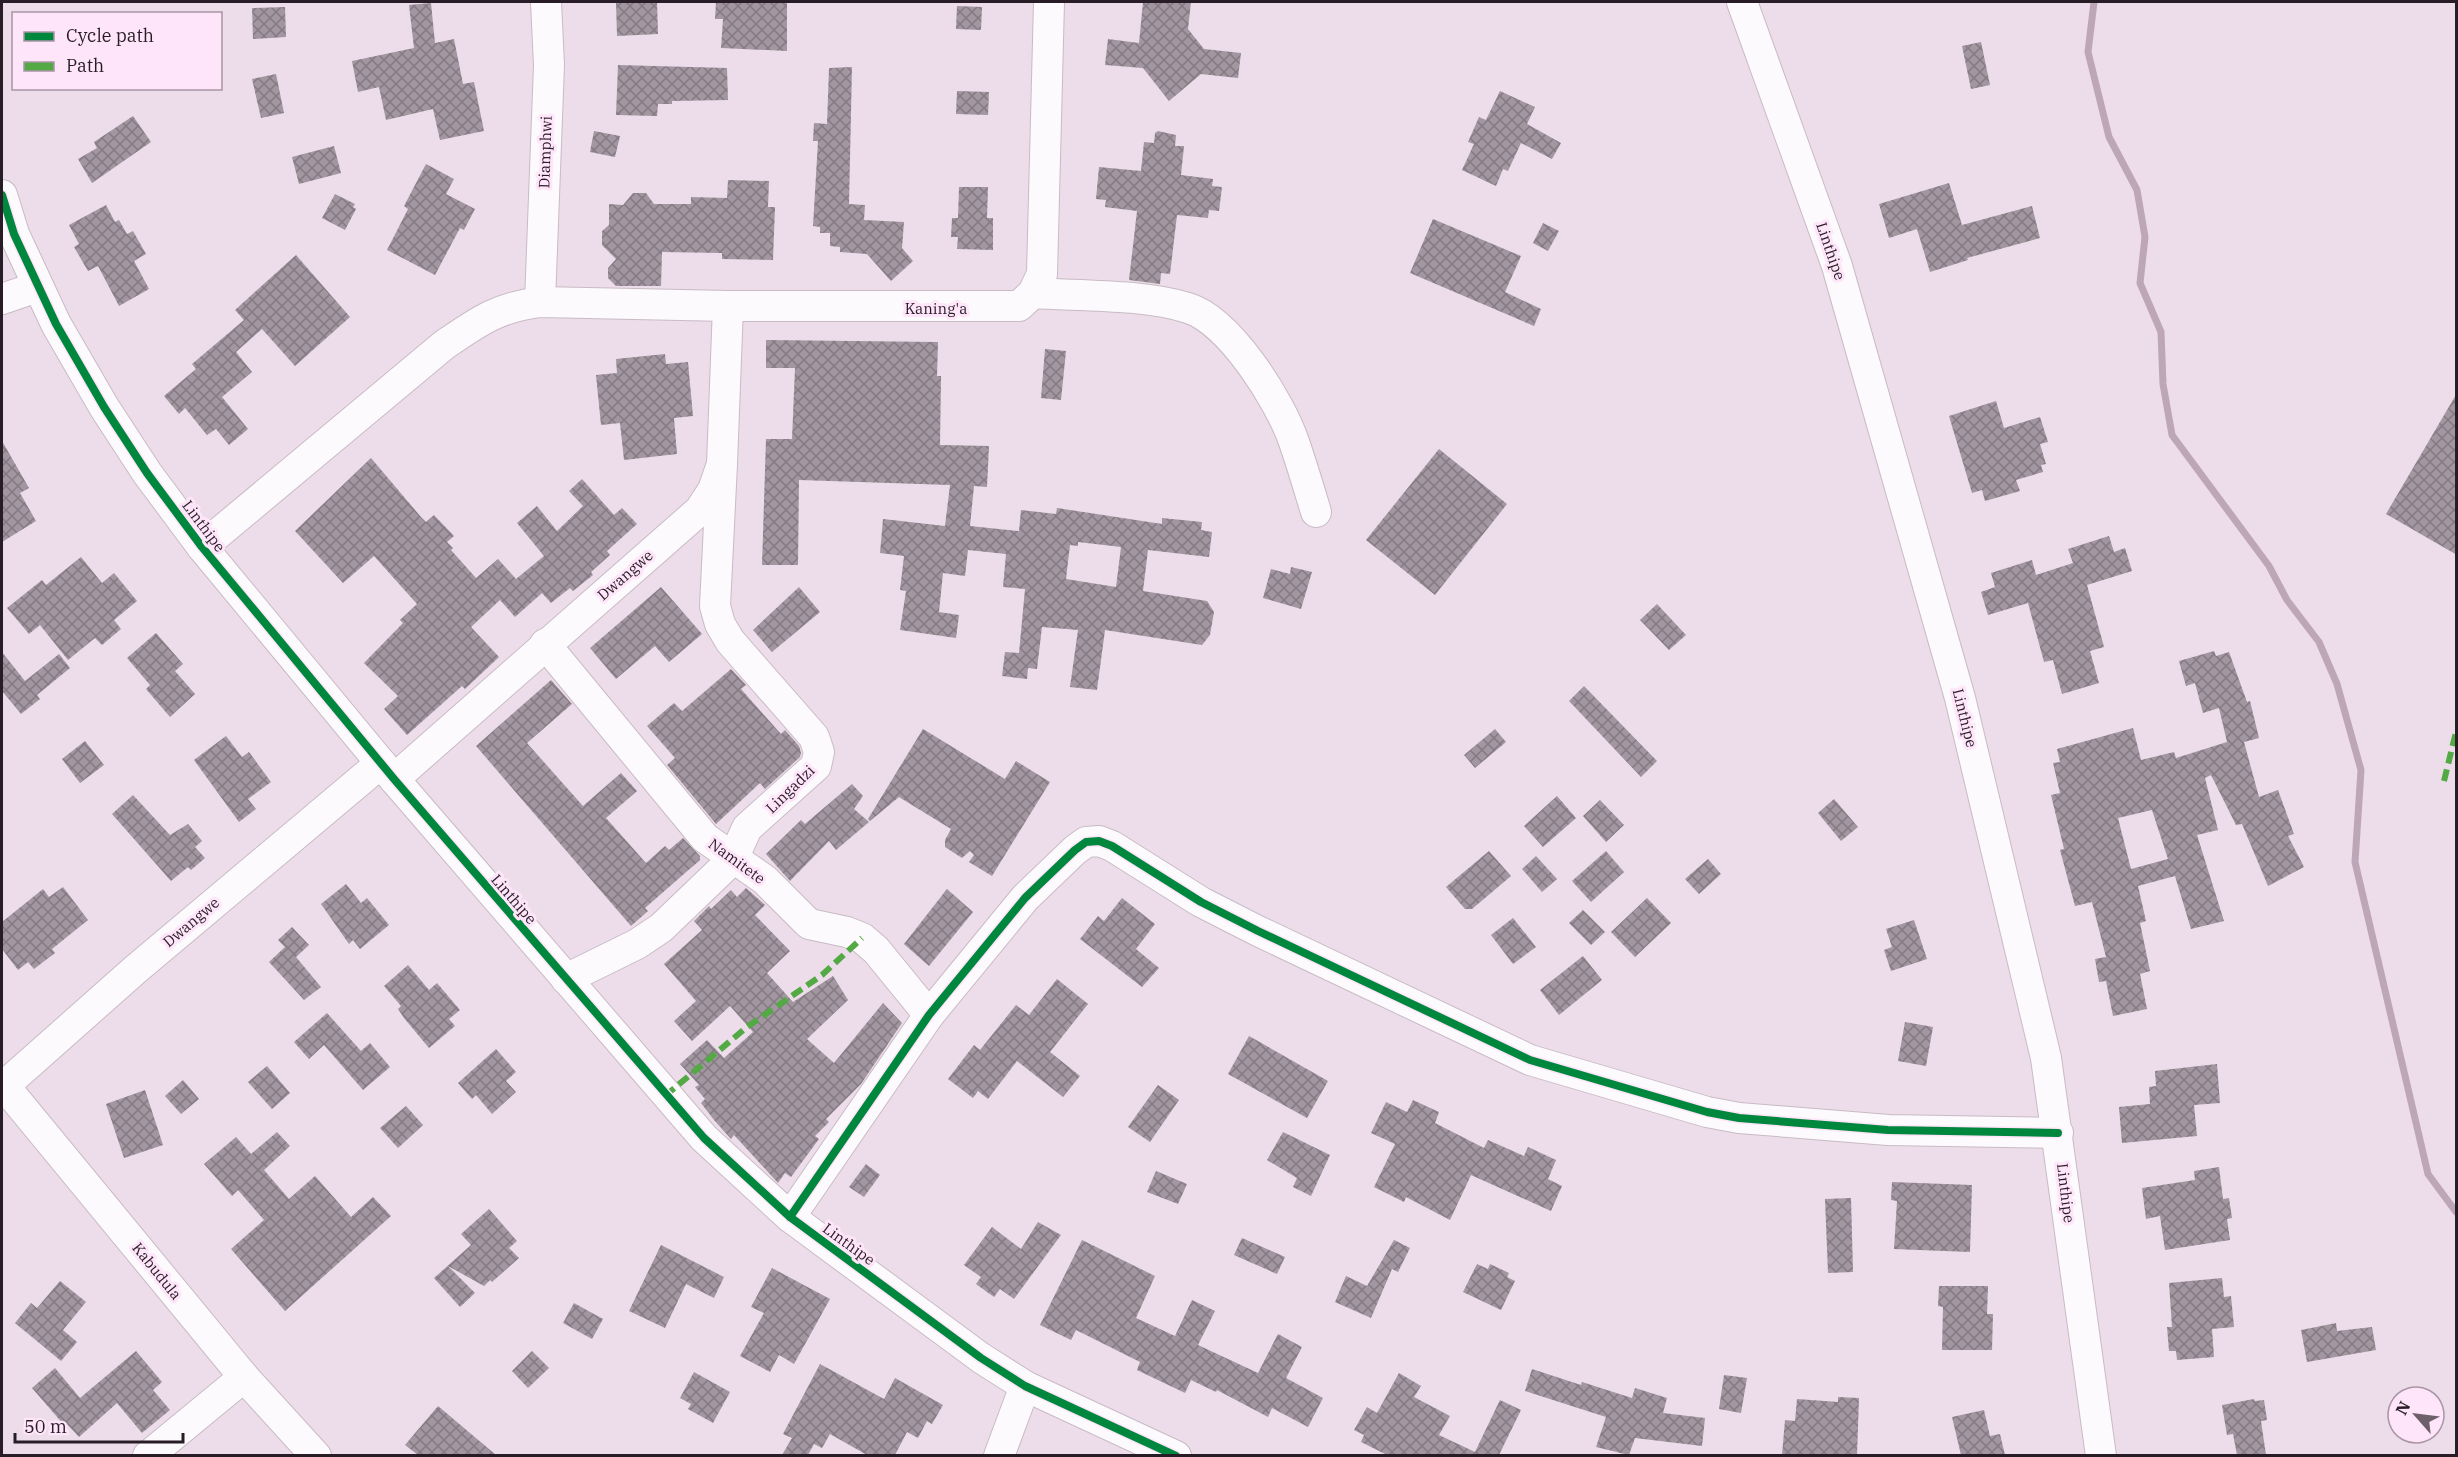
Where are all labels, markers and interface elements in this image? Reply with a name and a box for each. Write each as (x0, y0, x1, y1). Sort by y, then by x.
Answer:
legend (12, 12, 222, 90)
text: Cycle path (66, 24, 154, 47)
text: Path (66, 54, 104, 77)
street label: Diamphwi (534, 115, 556, 189)
street label: Linthipe (1812, 220, 1850, 282)
street label: Kaning'a (905, 299, 967, 318)
street label: Linthipe (178, 496, 230, 556)
street label: Dwangwe (593, 546, 657, 604)
street label: Linthipe (1949, 687, 1981, 749)
street label: Lingadzi (761, 761, 819, 817)
street label: Namitete (705, 834, 769, 888)
street label: Linthipe (487, 870, 541, 928)
street label: Dwangwe (159, 893, 223, 951)
street label: Linthipe (2053, 1162, 2079, 1224)
street label: Linthipe (819, 1219, 879, 1269)
street label: Kabudula (128, 1239, 186, 1303)
north arrow (2386, 1385, 2446, 1445)
text: N (2391, 1398, 2415, 1418)
scale bar (15, 1406, 183, 1444)
text: 50 m (24, 1415, 67, 1438)

